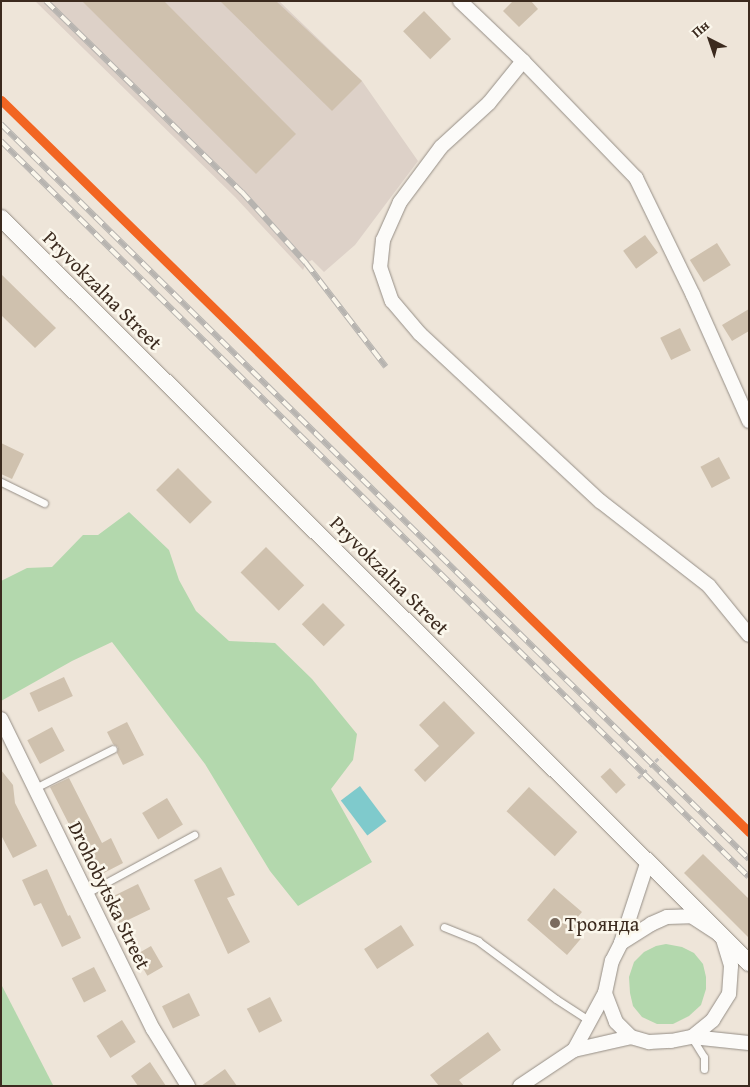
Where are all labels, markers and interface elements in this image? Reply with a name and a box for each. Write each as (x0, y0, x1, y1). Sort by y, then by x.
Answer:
north arrow (685, 15, 735, 65)
text: Пн (687, 15, 714, 42)
street label: Pryvokzalna Street (39, 226, 167, 354)
street label: Pryvokzalna Street (326, 511, 454, 639)
street label: Drohobytska Street (64, 817, 156, 973)
place label: Троянда (565, 911, 639, 935)
marker: Троянда (549, 917, 561, 929)

